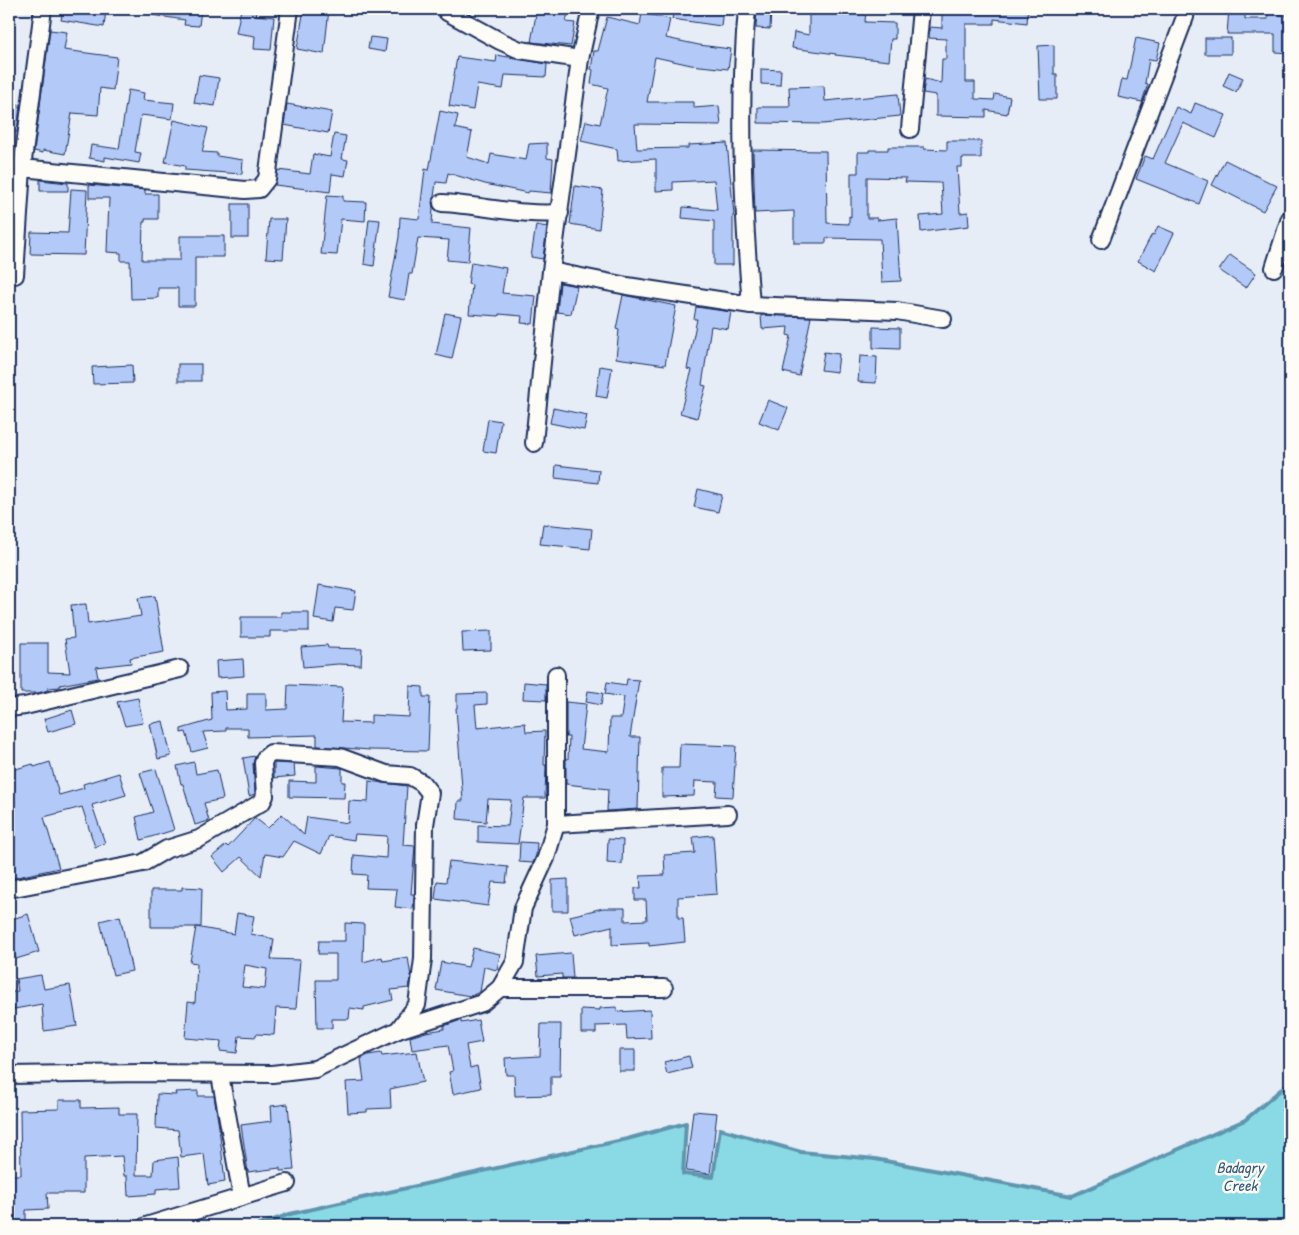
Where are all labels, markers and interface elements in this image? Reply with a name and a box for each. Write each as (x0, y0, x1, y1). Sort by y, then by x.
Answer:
water label: Badagry Creek (1217, 1156, 1266, 1196)

